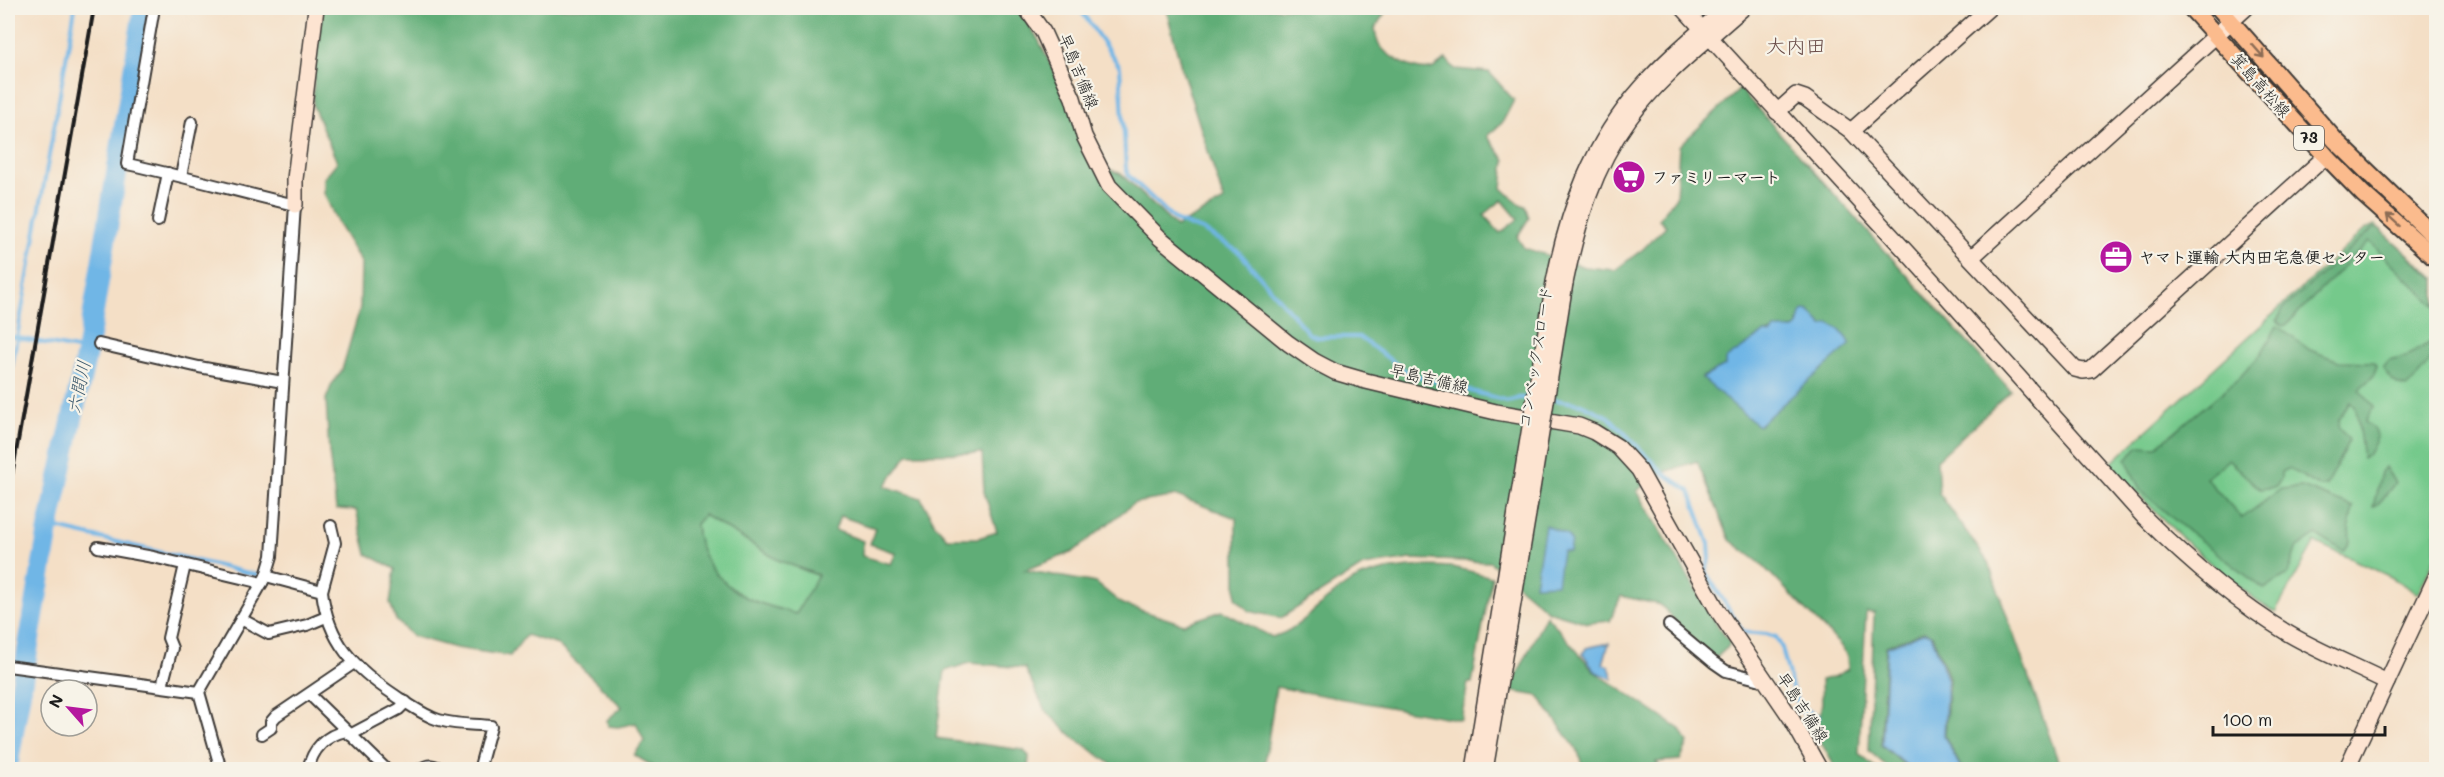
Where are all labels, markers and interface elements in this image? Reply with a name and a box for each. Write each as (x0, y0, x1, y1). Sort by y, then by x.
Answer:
street label: 早島吉備線 (1055, 30, 1104, 112)
district label: 大内田 (1766, 32, 1826, 58)
one-way arrow (2251, 43, 2265, 58)
street label: 箕島高松線 (2227, 48, 2296, 121)
road number: 73 (2294, 126, 2324, 150)
supermarket icon: ファミリーマート (1611, 159, 1647, 195)
place label: ファミリーマート (1652, 166, 1781, 187)
one-way arrow (2386, 213, 2401, 227)
office icon: ヤマト運輸 大内田宅急便センター (2098, 239, 2134, 275)
place label: ヤマト運輸 大内田宅急便センター (2139, 246, 2385, 267)
street label: コンベックスロード (1513, 284, 1556, 430)
water label: 六間川 (61, 358, 95, 416)
street label: 早島吉備線 (1388, 358, 1470, 397)
street label: 早島吉備線 (1773, 667, 1834, 746)
north arrow (39, 678, 99, 738)
text: N (43, 690, 67, 711)
scale bar (2213, 699, 2386, 737)
text: 100 m (2222, 707, 2272, 731)

